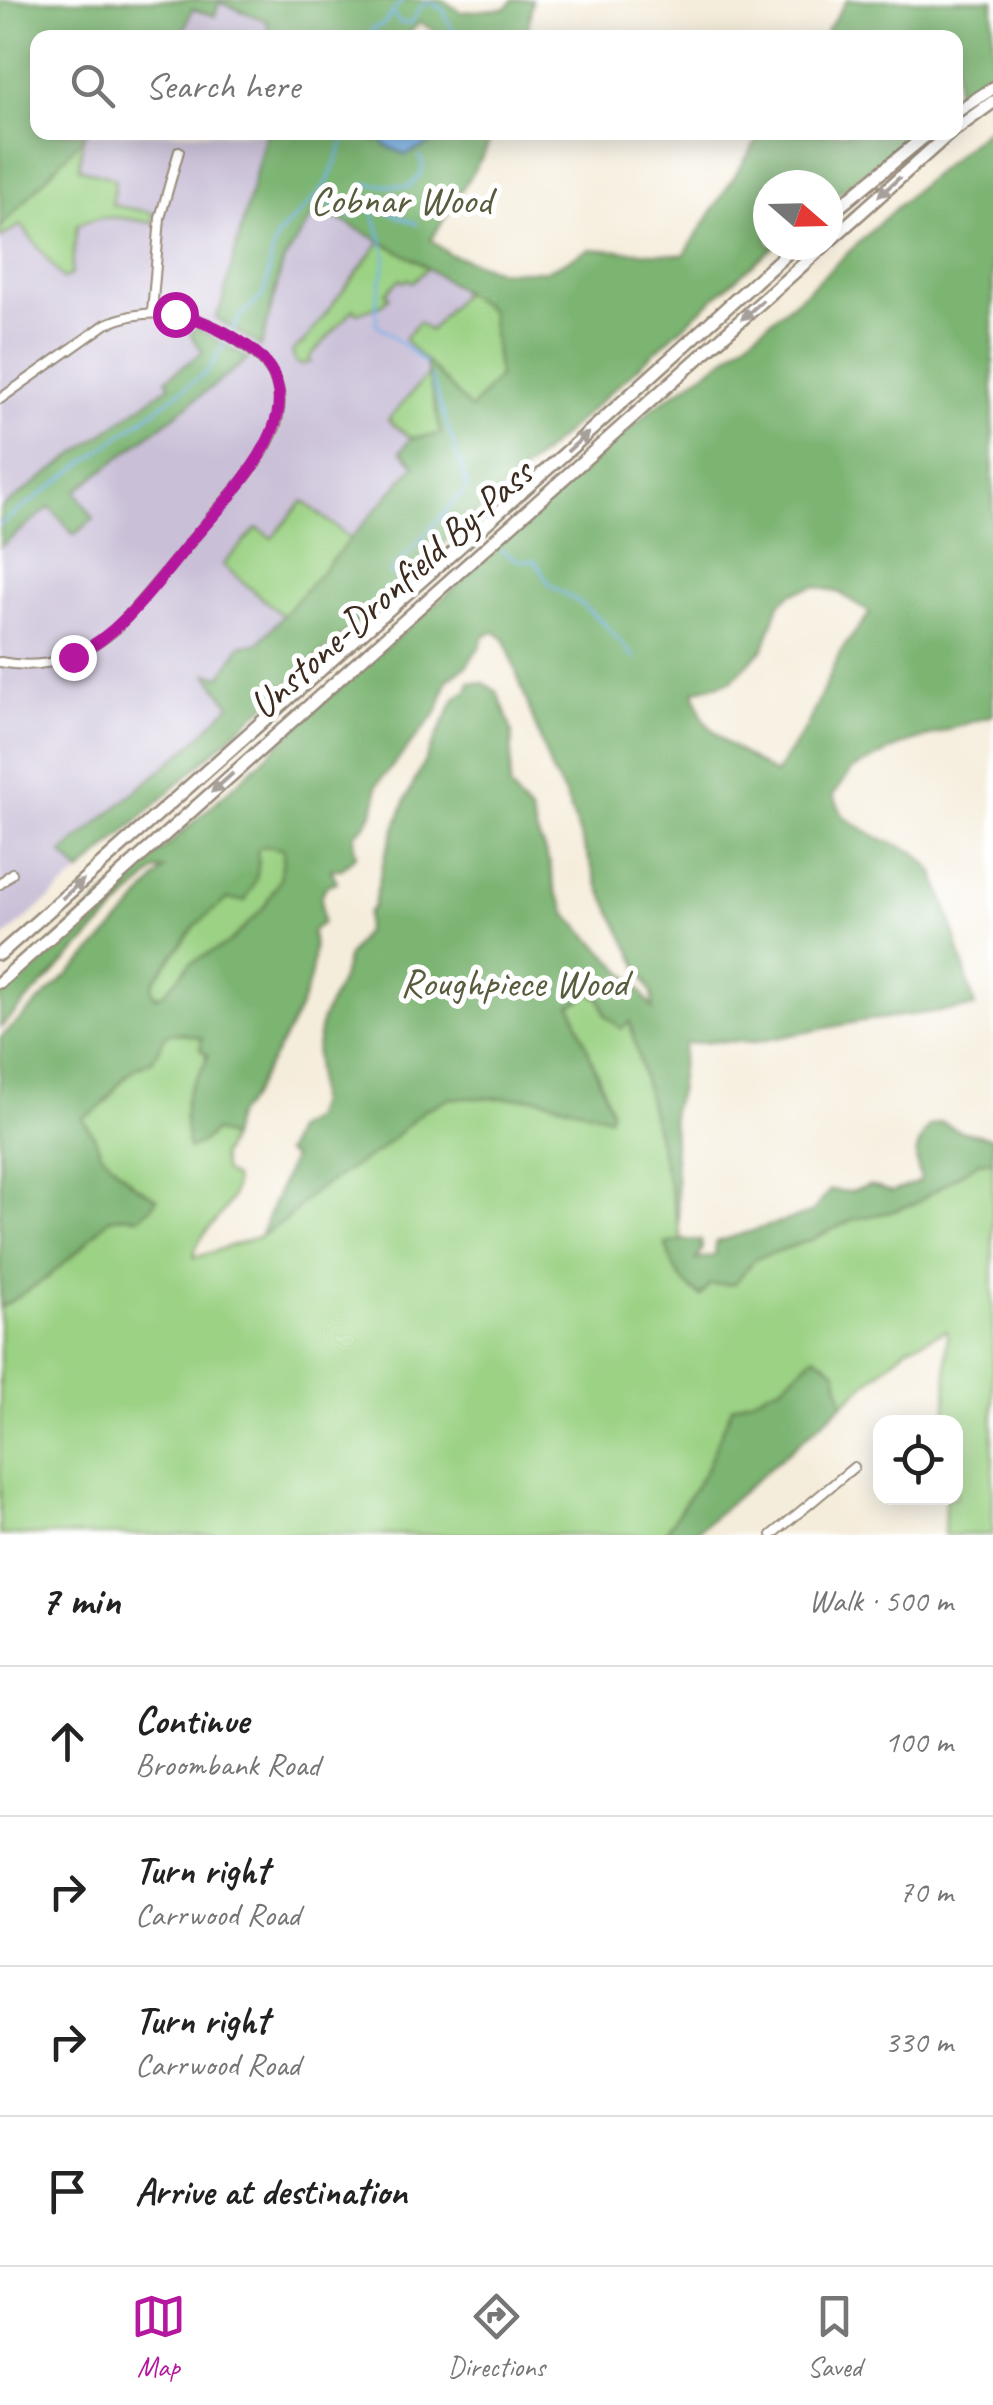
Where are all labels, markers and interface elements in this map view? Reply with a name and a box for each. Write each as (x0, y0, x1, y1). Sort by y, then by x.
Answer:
search box (30, 30, 963, 140)
icon: search (65, 58, 120, 113)
text: Search here (145, 62, 300, 109)
north arrow (753, 170, 843, 260)
park label: Cobnar Wood (310, 175, 498, 225)
one-way arrow (877, 175, 901, 198)
route start (153, 292, 199, 338)
one-way arrow (740, 298, 764, 321)
one-way arrow (565, 431, 590, 453)
street label: Unstone-Dronfield By-Pass (239, 446, 546, 730)
route end (51, 635, 97, 681)
one-way arrow (210, 771, 234, 794)
one-way arrow (60, 879, 85, 901)
park label: Roughpiece Wood (400, 958, 634, 1008)
map controls (873, 1415, 963, 1505)
button: locate (873, 1415, 963, 1505)
text: 7 min (40, 1574, 120, 1627)
text: Walk · 500 m (809, 1580, 953, 1621)
text: Continue (135, 1697, 249, 1744)
icon: ahead (40, 1714, 95, 1769)
text: 100 m (884, 1721, 953, 1762)
text: Broombank Road (135, 1744, 320, 1785)
text: Turn right (135, 1847, 269, 1894)
icon: right (40, 1864, 95, 1919)
text: 70 m (899, 1871, 953, 1912)
text: Carrwood Road (135, 1894, 300, 1935)
text: Turn right (135, 1997, 269, 2044)
icon: right (40, 2014, 95, 2069)
text: 330 m (884, 2021, 953, 2062)
text: Carrwood Road (135, 2044, 300, 2085)
icon: arrive (40, 2164, 95, 2219)
text: Arrive at destination (135, 2168, 407, 2215)
tab: Map (131, 2289, 186, 2384)
tab: Directions (448, 2289, 545, 2384)
tab: Saved (807, 2289, 862, 2384)

